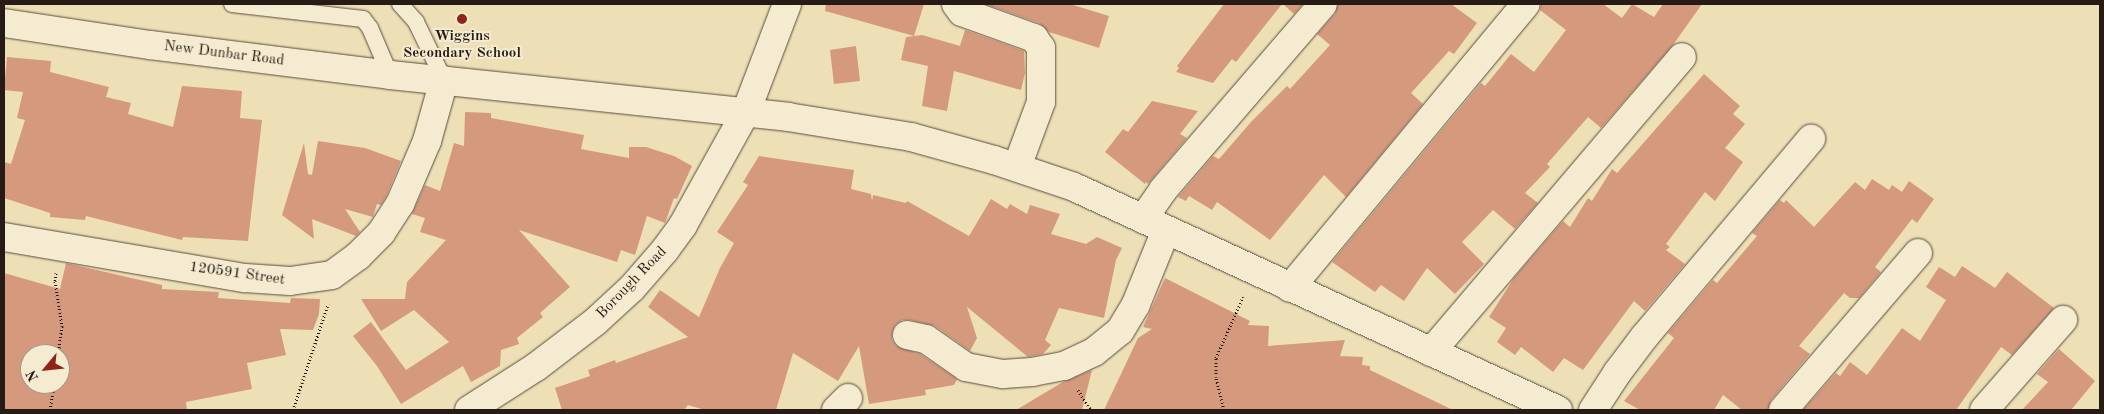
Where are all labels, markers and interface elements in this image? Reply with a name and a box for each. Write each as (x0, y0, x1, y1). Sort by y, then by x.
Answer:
marker: Wiggins Secondary School (456, 13, 468, 25)
place label: Wiggins Secondary School (403, 27, 521, 62)
street label: New Dunbar Road (163, 38, 285, 70)
street label: Borough Road (593, 243, 671, 323)
street label: 120591 Street (188, 258, 286, 290)
north arrow (20, 344, 70, 394)
text: N (24, 368, 41, 384)

